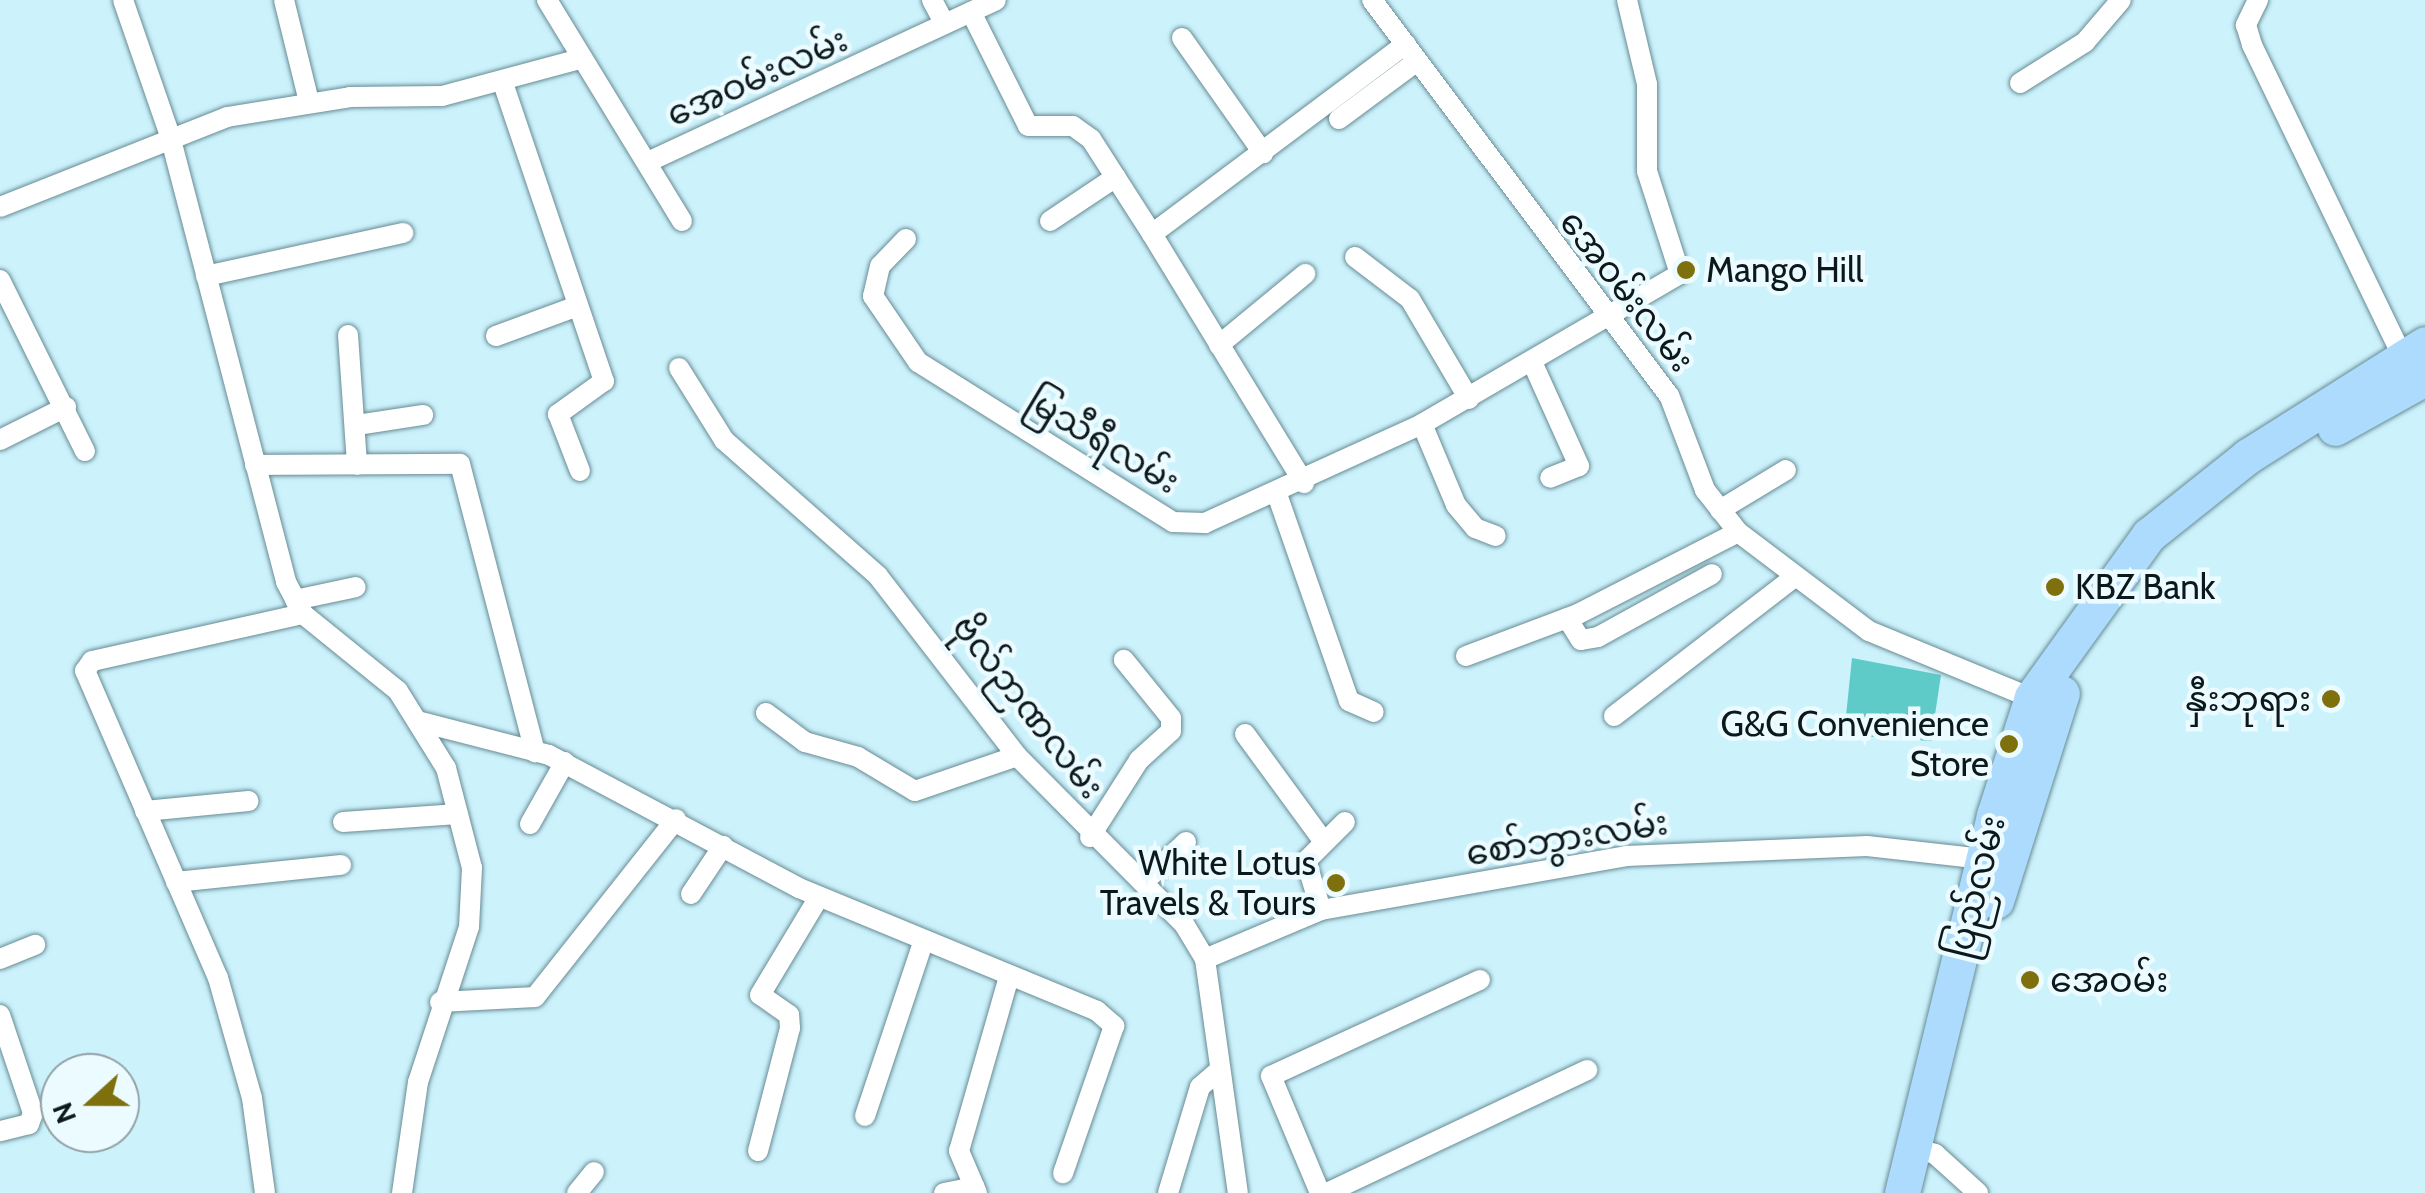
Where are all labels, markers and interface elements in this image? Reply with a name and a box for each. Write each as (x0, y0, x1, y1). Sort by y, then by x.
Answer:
street label: အေဝမ်းလမ်း (660, 18, 854, 136)
street label: အေဝမ်းလမ်း (1551, 202, 1703, 380)
place label: Mango Hill (1706, 249, 1863, 291)
marker: Mango Hill (1675, 259, 1697, 281)
street label: မြသီရီလမ်း (1019, 379, 1187, 503)
place label: KBZ Bank (2075, 566, 2215, 608)
marker: KBZ Bank (2044, 576, 2066, 598)
street label: ဗိုလ်ဉာဏလမ်း (943, 607, 1113, 807)
place label: နှီးဘုရား (2185, 678, 2311, 720)
marker: နှီးဘုရား (2320, 688, 2342, 710)
place label: G&G Convenience Store (1720, 703, 1989, 785)
marker: G&G Convenience Store (1998, 733, 2020, 755)
street label: စော်ဘွားလမ်း (1463, 801, 1671, 875)
street label: ပြည်လမ်း (1938, 811, 2014, 963)
place label: White Lotus Travels & Tours (1100, 842, 1316, 924)
marker: White Lotus Travels & Tours (1325, 872, 1347, 894)
place label: အေဝမ်း (2050, 959, 2168, 1001)
marker: အေဝမ်း (2019, 969, 2041, 991)
north arrow (40, 1053, 140, 1153)
text: N (44, 1098, 83, 1128)

